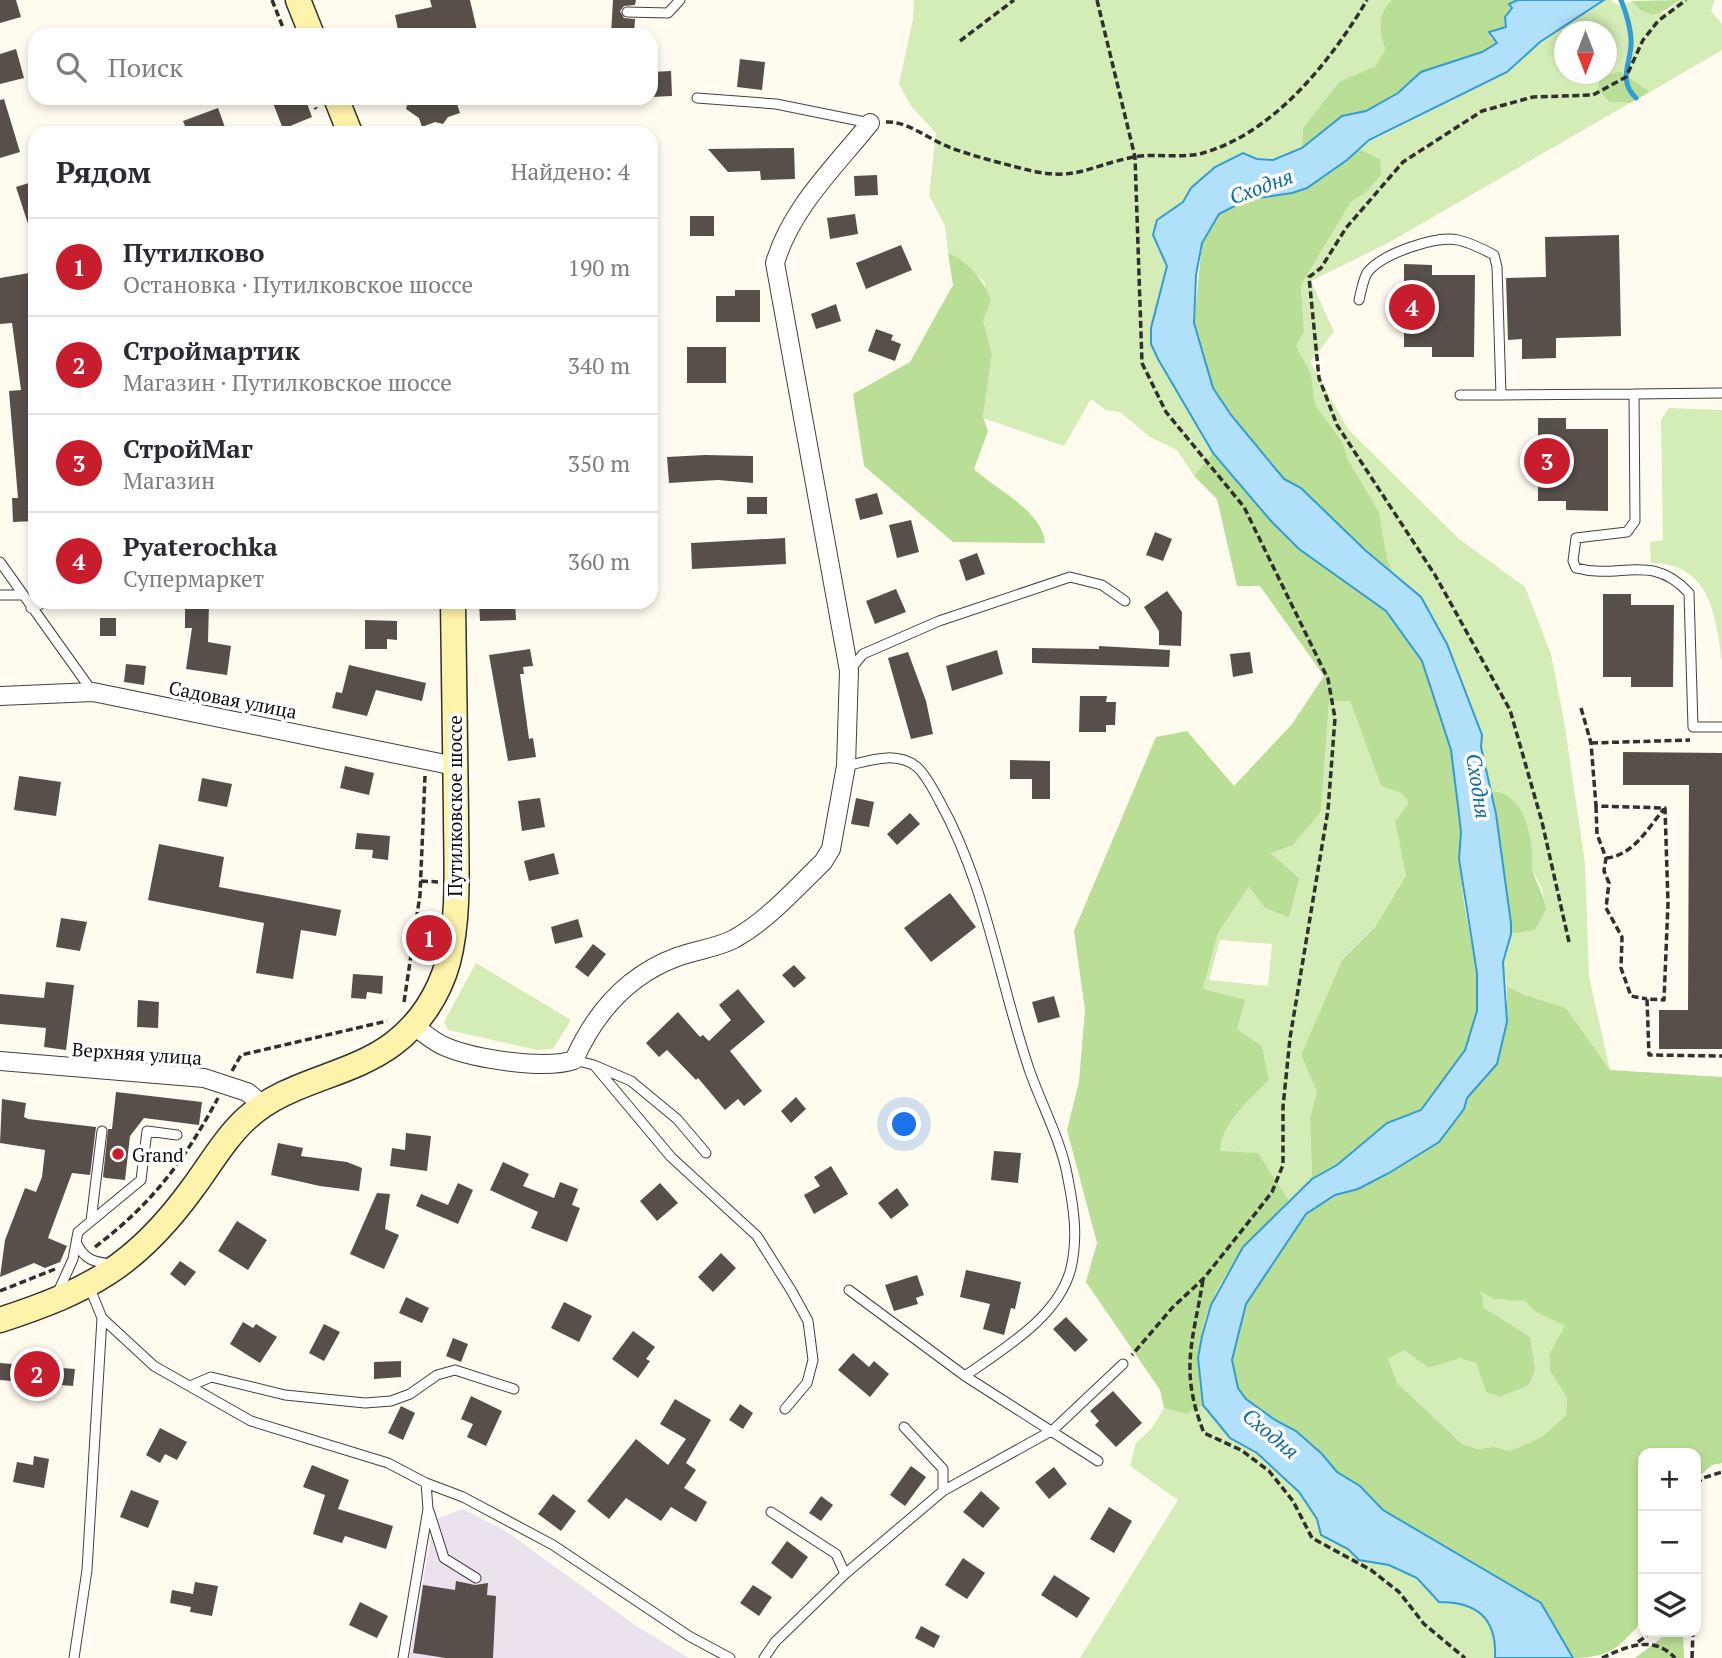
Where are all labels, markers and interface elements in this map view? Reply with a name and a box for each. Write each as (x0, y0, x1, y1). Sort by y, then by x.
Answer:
north arrow (1554, 21, 1617, 84)
search box (28, 28, 658, 105)
icon: search (52, 48, 90, 86)
text: Поиск (108, 50, 183, 84)
text: Рядом (56, 152, 151, 192)
text: Найдено: 4 (511, 156, 630, 187)
water label: Сходня (1225, 162, 1297, 210)
text: Путилково (123, 235, 265, 269)
text: 1 (73, 252, 86, 283)
text: 190 m (568, 252, 630, 283)
text: Остановка · Путилковское шоссе (123, 269, 473, 300)
pin: 4 (1389, 281, 1435, 333)
text: Строймартик (123, 333, 300, 367)
text: 2 (73, 350, 86, 381)
text: 340 m (568, 350, 630, 381)
text: Магазин · Путилковское шоссе (123, 367, 452, 398)
text: СтройМаг (123, 431, 253, 465)
pin: 3 (1524, 435, 1570, 487)
text: 3 (73, 448, 86, 479)
text: 350 m (568, 448, 630, 479)
text: Магазин (123, 465, 215, 496)
text: Pyaterochka (123, 529, 278, 563)
text: 4 (73, 546, 86, 577)
text: 360 m (568, 546, 630, 577)
text: Супермаркет (123, 563, 264, 594)
street label: Садовая улица (167, 674, 300, 724)
street label: Путилковское шоссе (442, 715, 467, 897)
water label: Сходня (1460, 751, 1498, 821)
pin: 1 (406, 912, 452, 964)
street label: Верхняя улица (71, 1036, 203, 1070)
your location (887, 1107, 921, 1141)
place label: Grand (132, 1142, 184, 1167)
marker: Grand (110, 1146, 126, 1162)
pin: 2 (14, 1348, 60, 1400)
water label: Сходня (1237, 1401, 1305, 1465)
map controls (1638, 1448, 1701, 1637)
button: + (1638, 1448, 1701, 1511)
button: − (1638, 1511, 1701, 1574)
button: layers (1638, 1574, 1701, 1637)

